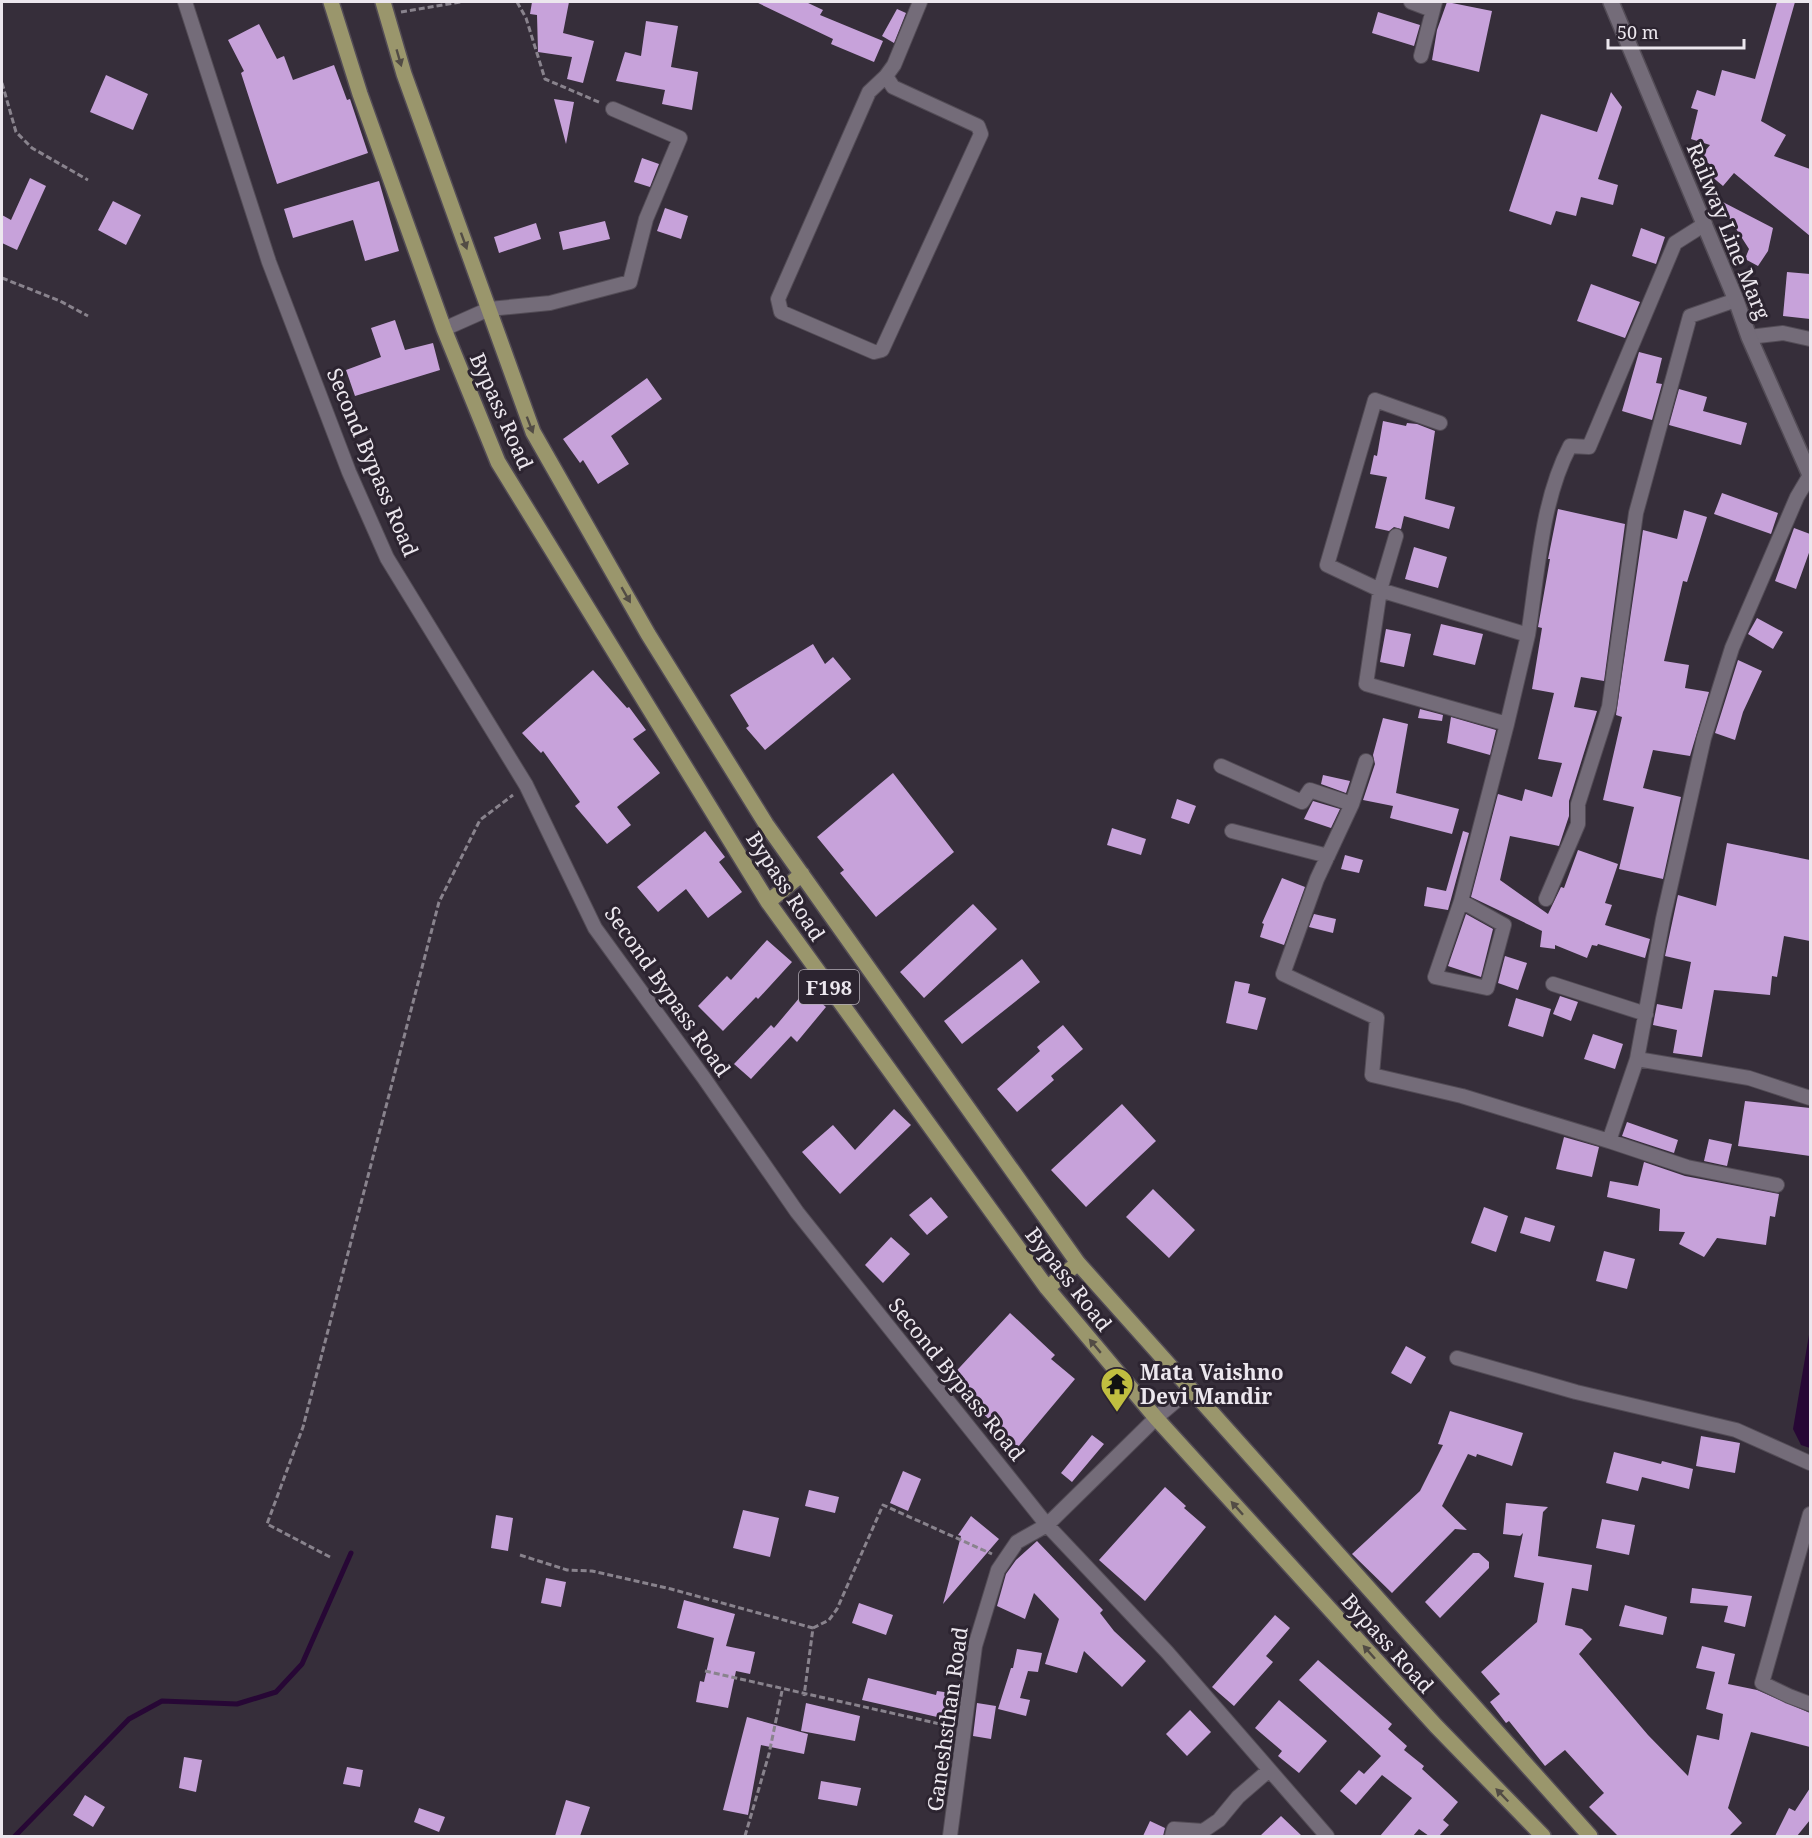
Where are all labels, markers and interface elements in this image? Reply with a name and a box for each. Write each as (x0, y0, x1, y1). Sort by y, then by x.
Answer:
scale bar (1608, 12, 1744, 50)
text: 50 m (1617, 20, 1659, 44)
one-way arrow (395, 49, 404, 67)
street label: Railway Line Marg (1681, 138, 1778, 324)
one-way arrow (460, 232, 470, 250)
street label: Bypass Road (464, 348, 540, 474)
street label: Second Bypass Road (321, 364, 425, 560)
one-way arrow (526, 416, 536, 434)
one-way arrow (620, 587, 631, 603)
street label: Bypass Road (740, 826, 832, 946)
street label: Second Bypass Road (599, 900, 737, 1082)
road number: F198 (799, 970, 859, 1004)
street label: Bypass Road (1020, 1221, 1119, 1337)
street label: Second Bypass Road (883, 1292, 1031, 1466)
one-way arrow (1089, 1339, 1102, 1354)
place label: Mata Vaishno Devi Mandir (1140, 1358, 1284, 1410)
temple icon: Mata Vaishno Devi Mandir (1099, 1366, 1135, 1413)
one-way arrow (1231, 1501, 1245, 1515)
street label: Bypass Road (1336, 1587, 1440, 1699)
street label: Ganeshsthan Road (920, 1625, 974, 1813)
one-way arrow (1362, 1645, 1376, 1660)
one-way arrow (1495, 1787, 1509, 1802)

